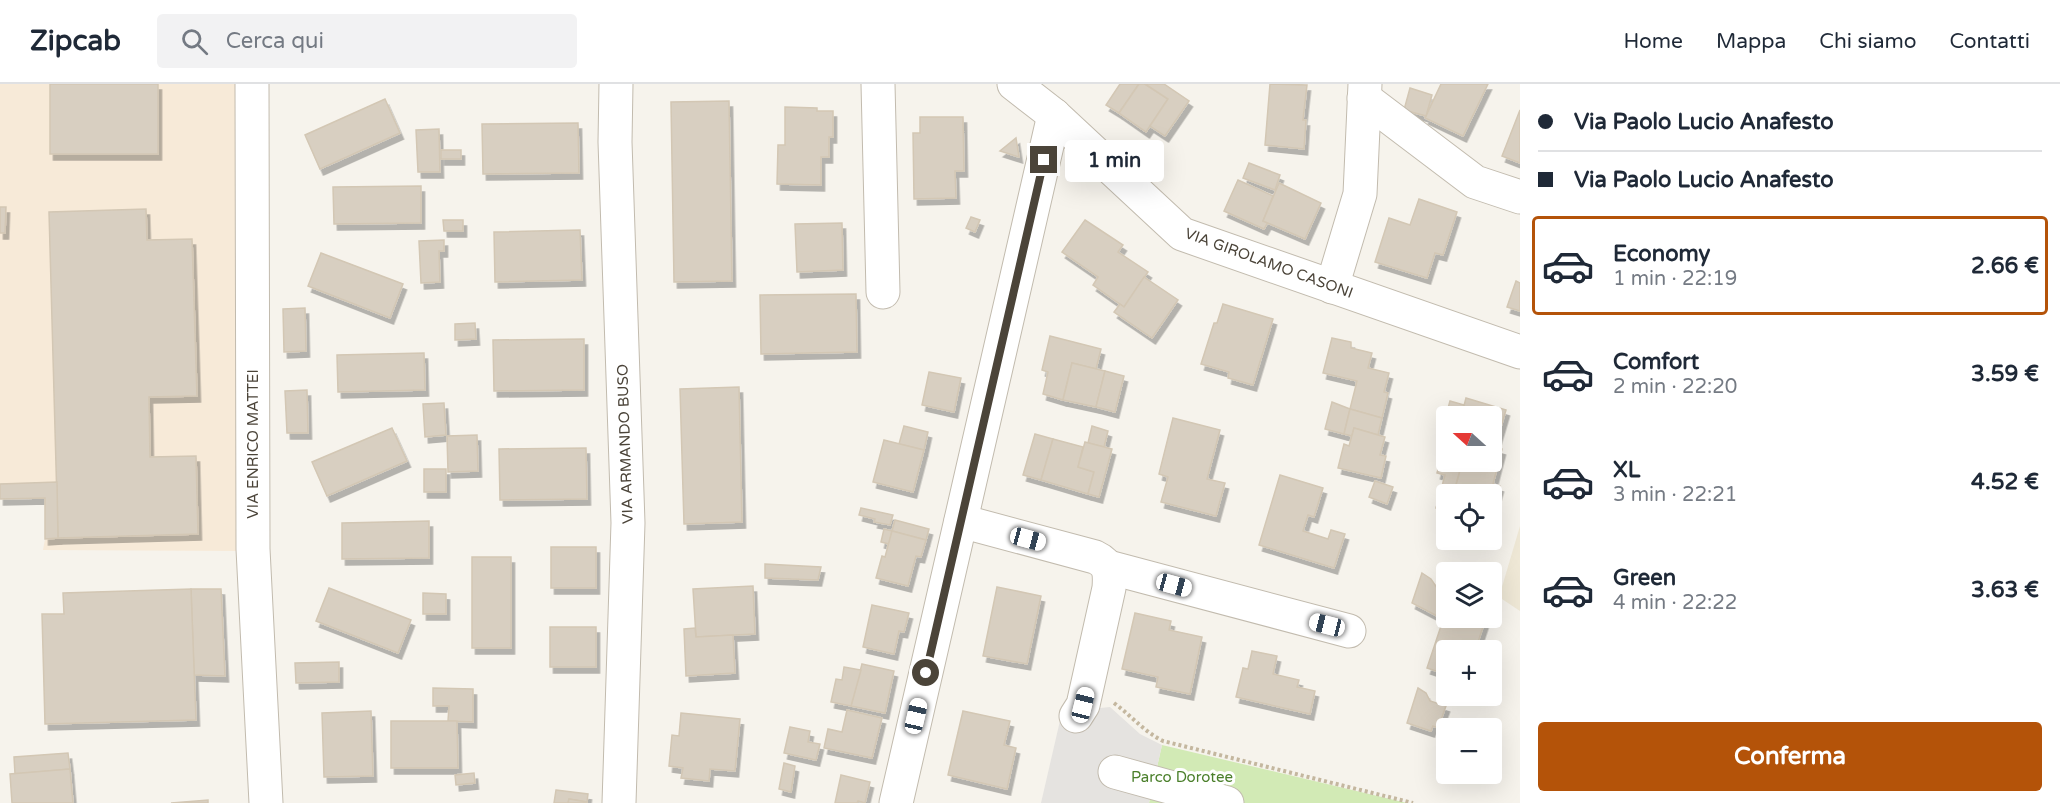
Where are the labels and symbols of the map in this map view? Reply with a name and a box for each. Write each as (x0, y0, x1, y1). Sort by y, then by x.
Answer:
callout: 1 min (1065, 139, 1164, 181)
route end (1030, 146, 1057, 173)
street label: VIA GIROLAMO CASONI (1182, 224, 1356, 302)
street label: VIA ARMANDO BUSO (613, 364, 637, 524)
street label: VIA ENRICO MATTEI (244, 369, 262, 519)
north arrow (1436, 406, 1502, 472)
car (1008, 526, 1048, 552)
car (1154, 572, 1194, 598)
car (1307, 612, 1347, 638)
route start (912, 659, 939, 686)
car (1070, 685, 1096, 725)
car (903, 696, 929, 736)
park label: Parco Dorotee (1131, 768, 1233, 786)

